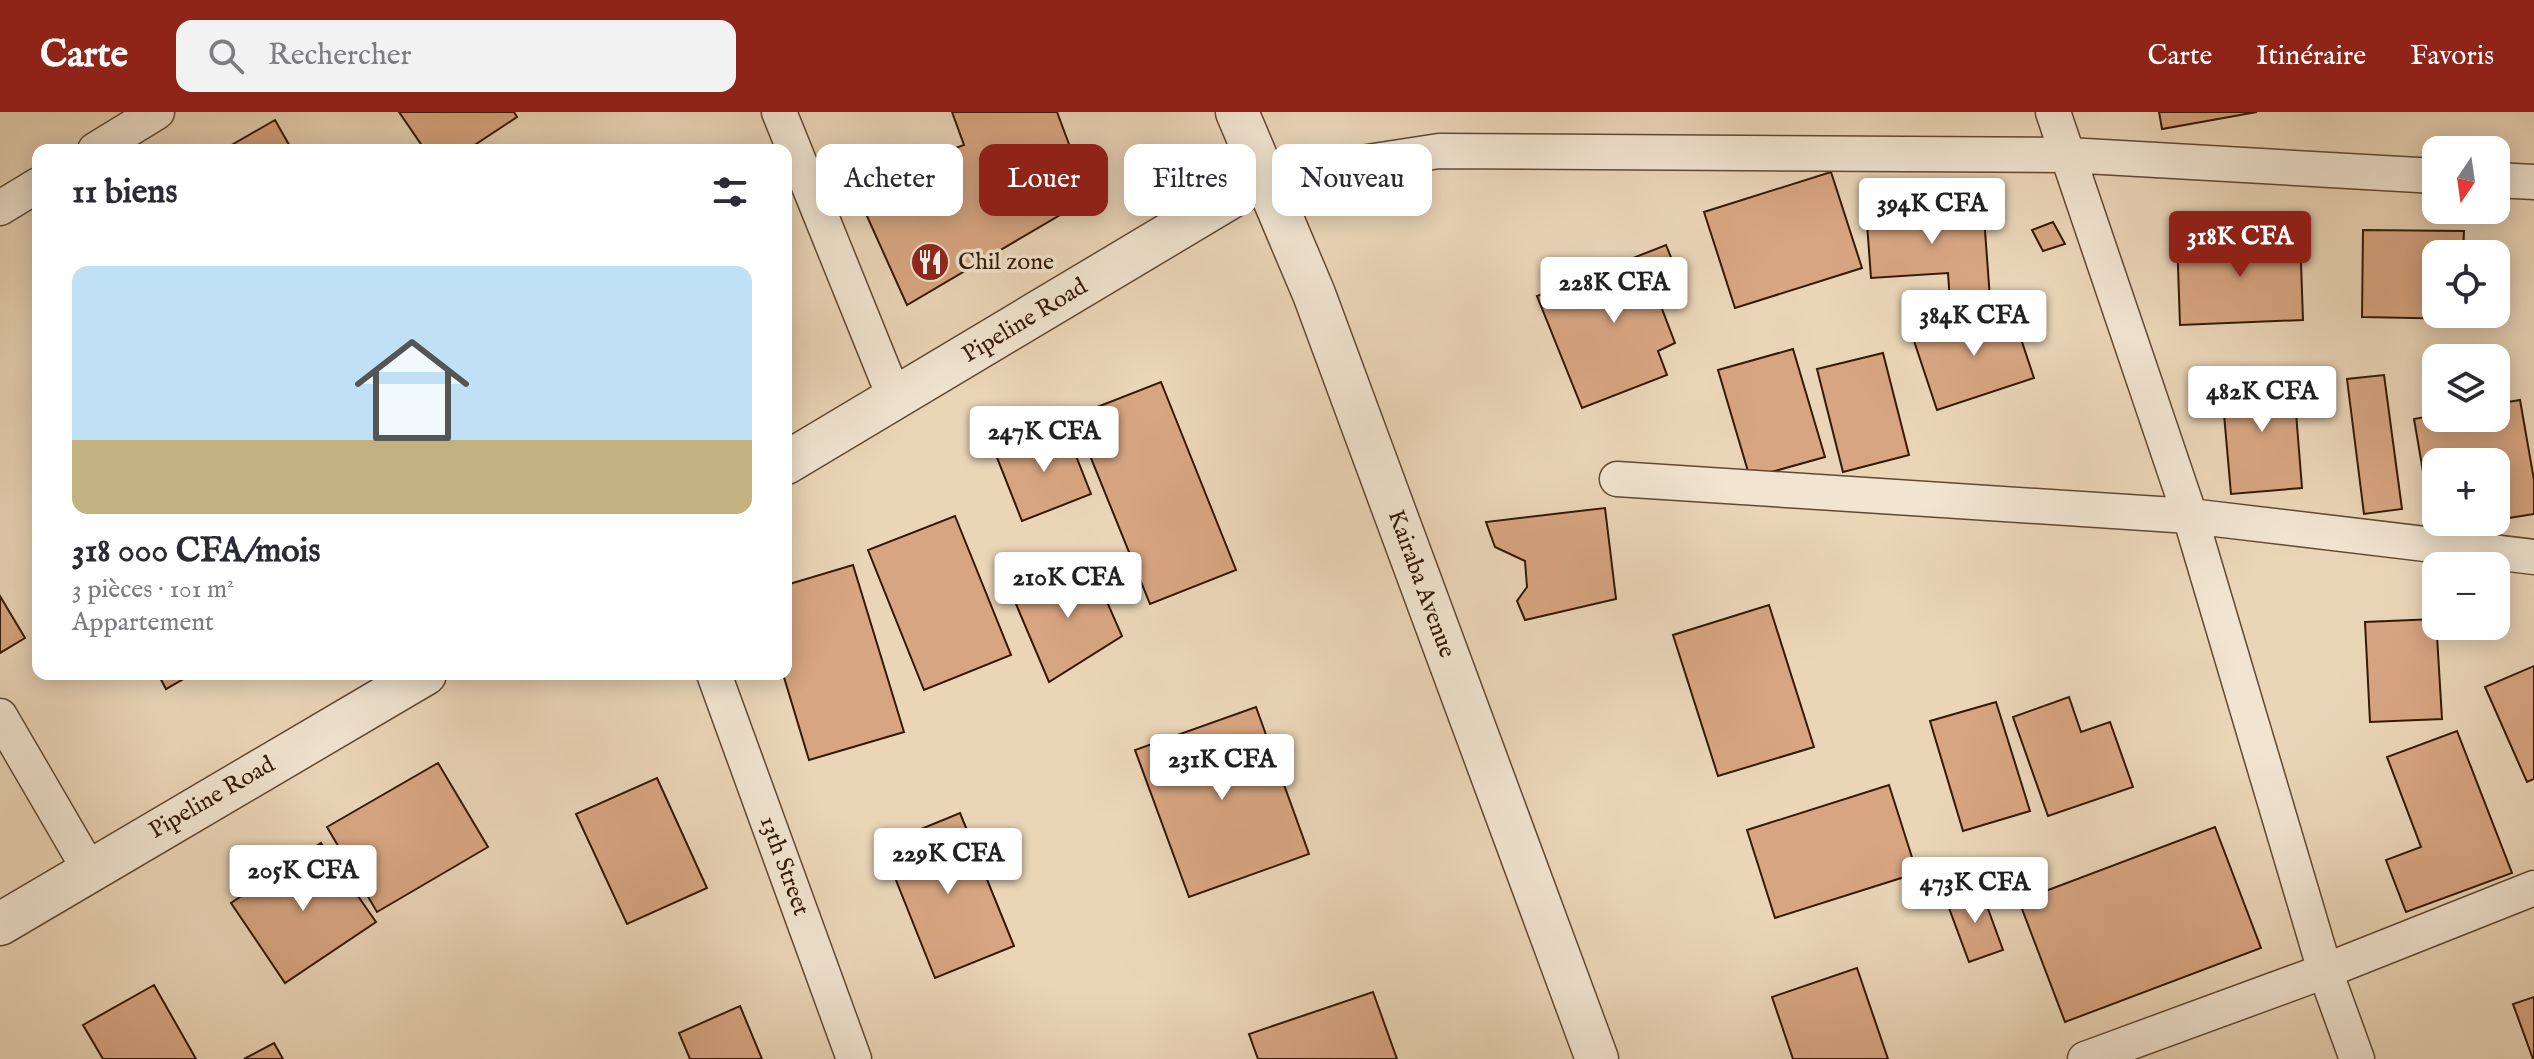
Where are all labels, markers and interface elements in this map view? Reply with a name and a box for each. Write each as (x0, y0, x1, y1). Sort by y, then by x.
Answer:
search box (176, 20, 736, 92)
text: Carte (40, 32, 128, 80)
icon: search (204, 34, 248, 78)
text: Rechercher (268, 37, 412, 75)
text: Carte (2147, 39, 2212, 74)
text: Itinéraire (2256, 39, 2366, 74)
text: Favoris (2410, 39, 2494, 74)
north arrow (2422, 136, 2510, 224)
map controls (2422, 136, 2510, 640)
chip: Acheter (816, 144, 963, 216)
chip: Louer (979, 144, 1108, 216)
chip: Filtres (1124, 144, 1256, 216)
chip: Nouveau (1272, 144, 1432, 216)
icon: filters (708, 170, 752, 214)
text: 11 biens (72, 171, 177, 214)
pin: 394K CFA (1849, 178, 2015, 246)
text: 394K CFA (1877, 187, 1987, 220)
pin: 318K CFA (2157, 211, 2323, 279)
text: 318K CFA (2187, 220, 2293, 253)
button: locate (2422, 240, 2510, 328)
restaurant icon: Chil zone (909, 241, 951, 283)
place label: Chil zone (958, 247, 1054, 278)
pin: 228K CFA (1531, 257, 1697, 325)
text: 228K CFA (1558, 266, 1670, 299)
street label: Pipeline Road (957, 271, 1093, 370)
pin: 384K CFA (1891, 290, 2057, 358)
text: 384K CFA (1919, 299, 2029, 332)
icon: home (340, 318, 484, 462)
button: layers (2422, 344, 2510, 432)
pin: 482K CFA (2179, 366, 2345, 434)
text: 482K CFA (2206, 375, 2318, 408)
pin: 247K CFA (961, 406, 1127, 474)
text: 247K CFA (988, 415, 1100, 448)
button: + (2422, 448, 2510, 536)
street label: Kairaba Avenue (1380, 506, 1462, 662)
text: 318 000 CFA/mois (72, 530, 321, 573)
pin: 210K CFA (985, 552, 1151, 620)
button: − (2422, 552, 2510, 640)
text: 210K CFA (1013, 561, 1123, 594)
text: 3 pièces · 101 m² (72, 573, 234, 606)
text: Appartement (72, 606, 214, 639)
pin: 231K CFA (1139, 734, 1305, 802)
text: 231K CFA (1168, 743, 1276, 776)
street label: Pipeline Road (143, 749, 281, 847)
street label: 13th Street (752, 812, 816, 920)
pin: 229K CFA (865, 828, 1031, 896)
text: 229K CFA (892, 837, 1004, 870)
pin: 205K CFA (220, 845, 386, 913)
text: 205K CFA (248, 854, 358, 887)
pin: 473K CFA (1892, 857, 2058, 925)
text: 473K CFA (1920, 866, 2030, 899)

